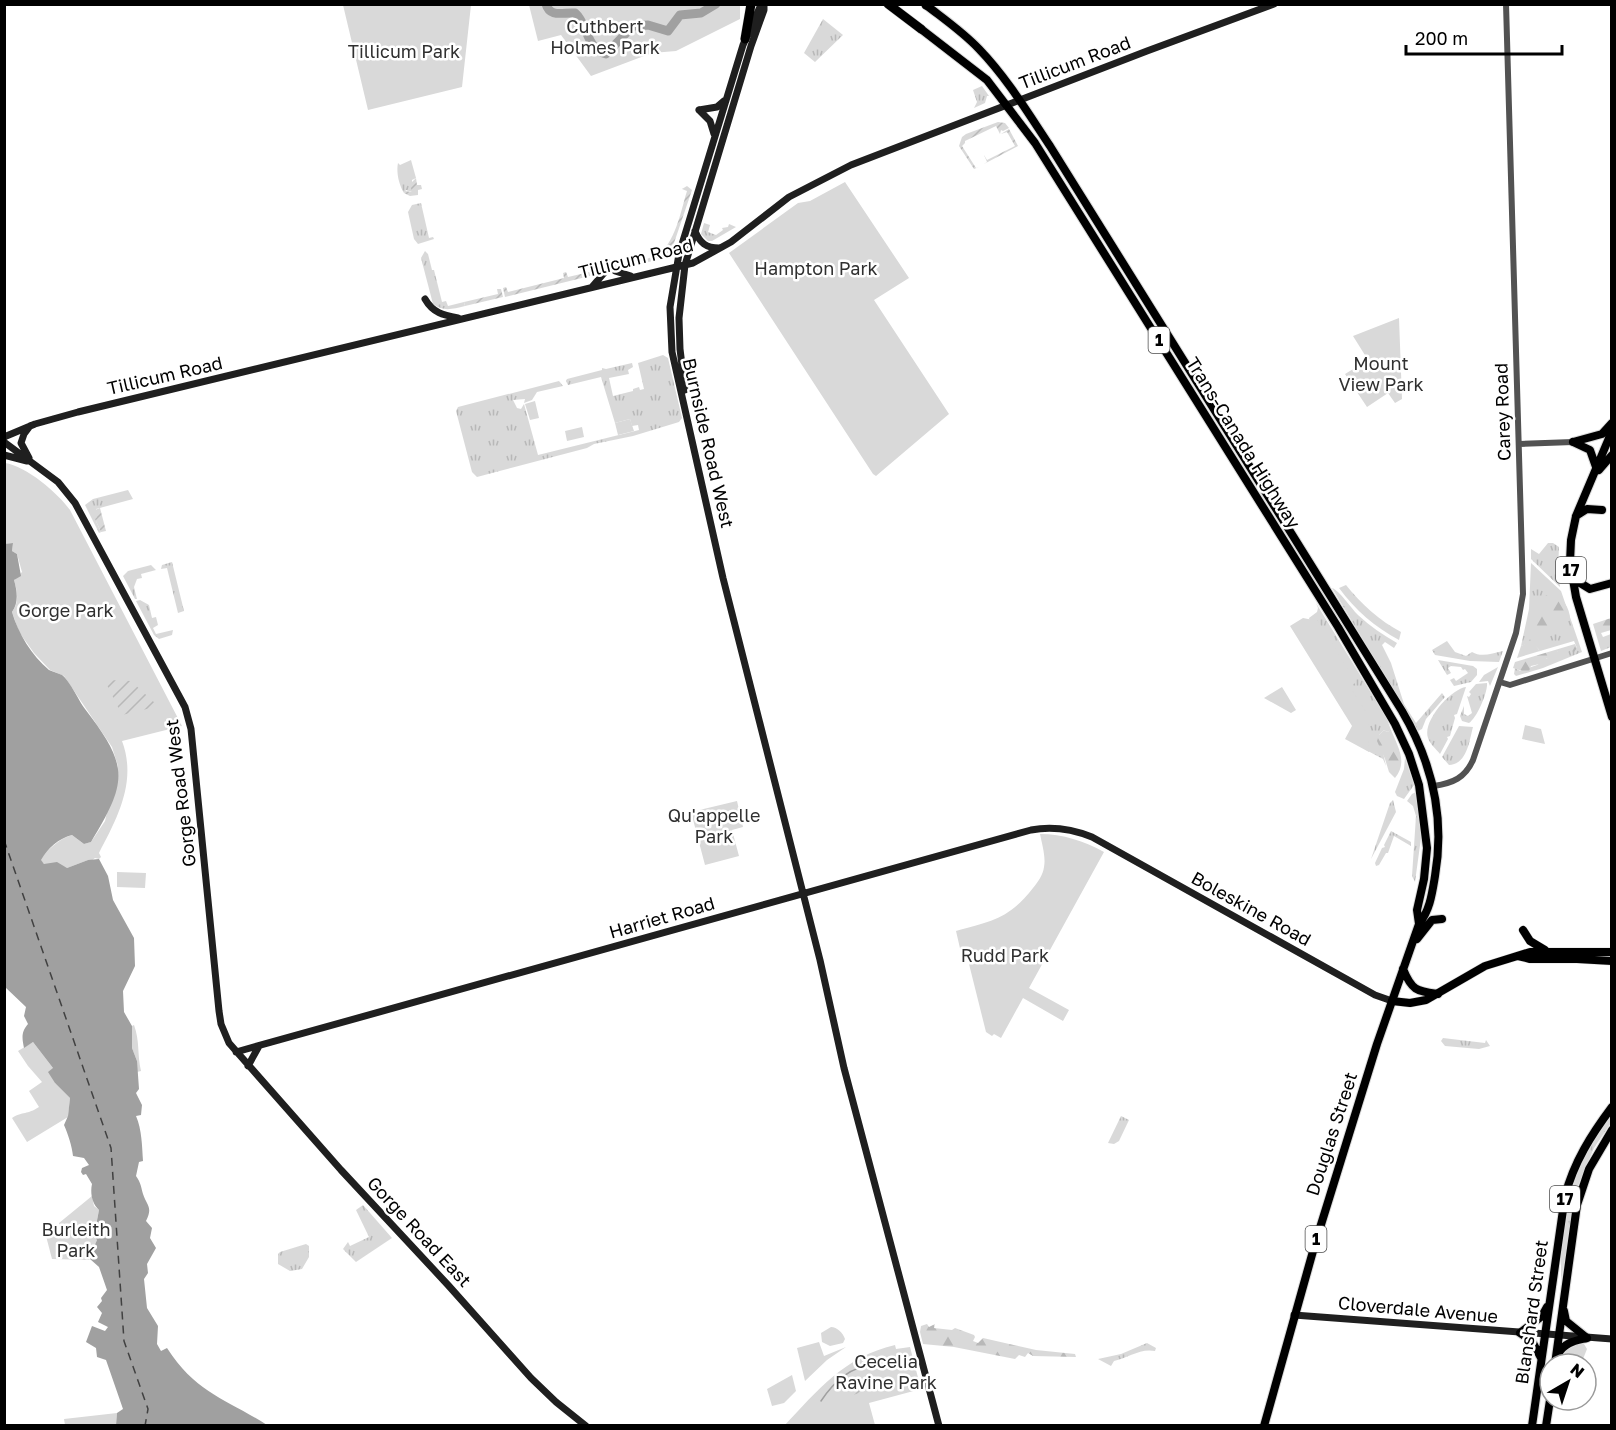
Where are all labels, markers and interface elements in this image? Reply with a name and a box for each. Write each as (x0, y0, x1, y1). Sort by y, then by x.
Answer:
park label: Cuthbert Holmes Park (550, 15, 660, 58)
scale bar (1406, 18, 1562, 56)
text: 200 m (1415, 27, 1468, 49)
street label: Tillicum Road (1016, 31, 1133, 93)
park label: Tillicum Park (348, 40, 460, 62)
street label: Tillicum Road (576, 233, 695, 283)
park label: Hampton Park (754, 257, 878, 279)
road number: 1 (1148, 327, 1170, 353)
street label: Tillicum Road (105, 351, 225, 399)
park label: Mount View Park (1338, 352, 1424, 395)
street label: Trans-Canada Highway (1182, 353, 1306, 532)
street label: Burnside Road West (679, 356, 739, 530)
street label: Carey Road (1489, 363, 1515, 461)
road number: 17 (1556, 557, 1586, 583)
park label: Gorge Park (18, 599, 114, 621)
street label: Gorge Road West (160, 718, 200, 868)
park label: Qu'appelle Park (668, 804, 760, 847)
street label: Boleskine Road (1188, 866, 1315, 950)
street label: Harriet Road (606, 891, 717, 943)
park label: Rudd Park (961, 944, 1049, 966)
street label: Douglas Street (1301, 1069, 1361, 1198)
street label: Gorge Road East (363, 1172, 476, 1291)
road number: 17 (1550, 1186, 1580, 1212)
park label: Burleith Park (41, 1218, 111, 1261)
road number: 1 (1306, 1226, 1326, 1252)
street label: Blanshard Street (1510, 1238, 1552, 1385)
street label: Cloverdale Avenue (1337, 1291, 1499, 1327)
park label: Cecelia Ravine Park (835, 1350, 937, 1393)
north arrow (1538, 1352, 1598, 1412)
text: N (1566, 1359, 1588, 1382)

